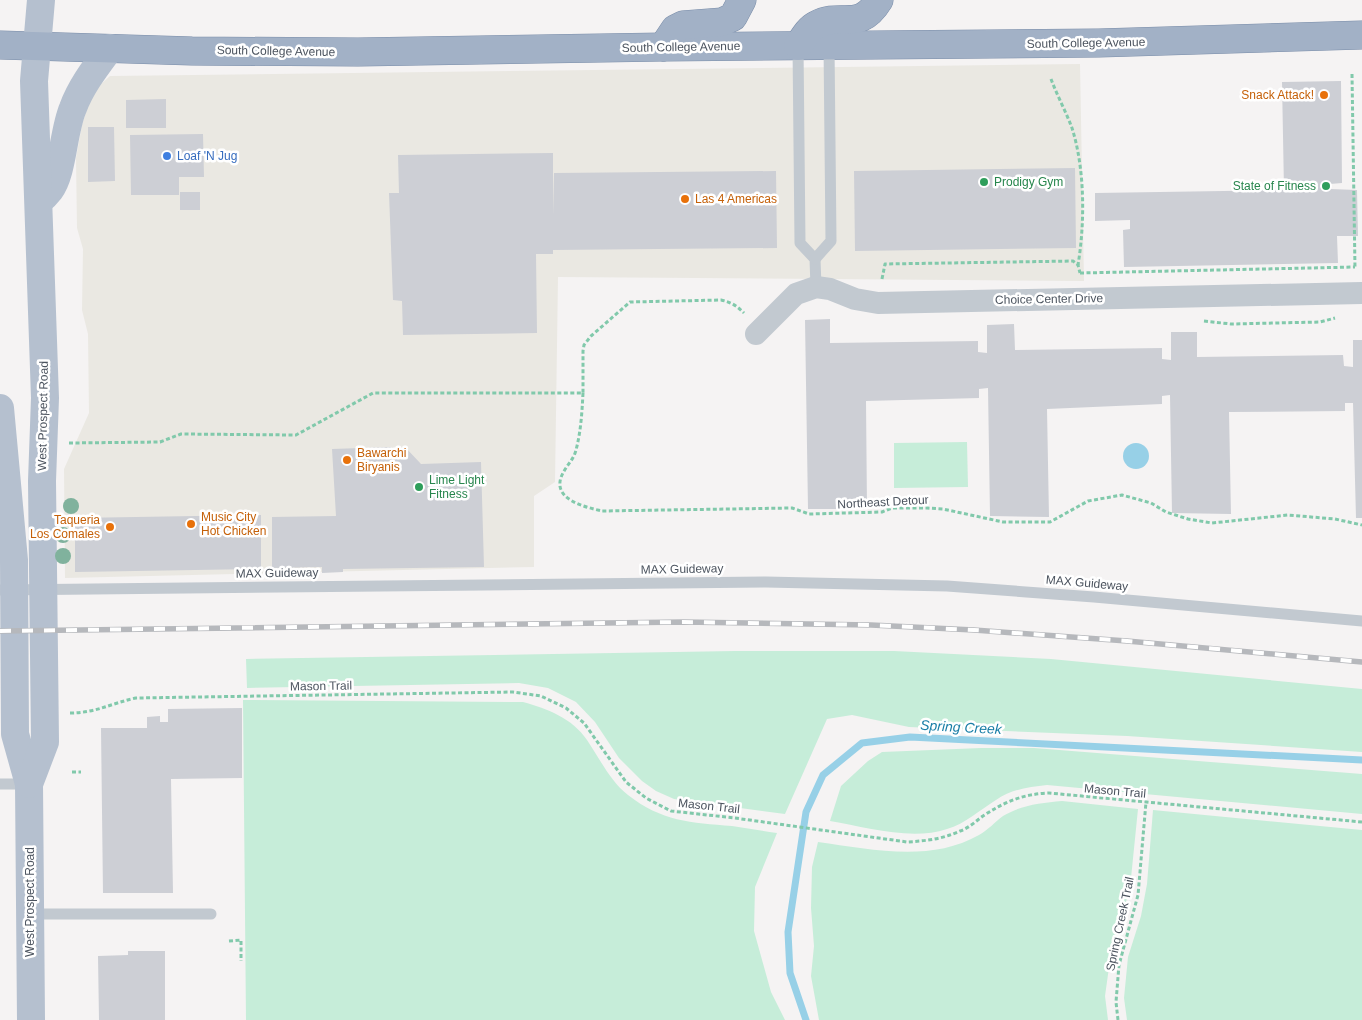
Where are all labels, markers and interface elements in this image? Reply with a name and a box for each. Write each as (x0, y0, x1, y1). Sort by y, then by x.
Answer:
street label: South College Avenue (1027, 35, 1146, 51)
street label: South College Avenue (622, 39, 741, 55)
street label: South College Avenue (217, 43, 336, 59)
place label: Snack Attack! (1241, 88, 1314, 102)
marker: Snack Attack! (1318, 89, 1330, 101)
place label: Loaf 'N Jug (177, 149, 237, 163)
marker: Loaf 'N Jug (161, 150, 173, 162)
place label: Prodigy Gym (994, 175, 1063, 189)
marker: Prodigy Gym (978, 176, 990, 188)
place label: State of Fitness (1233, 179, 1316, 193)
marker: State of Fitness (1320, 180, 1332, 192)
place label: Las 4 Americas (695, 192, 777, 206)
marker: Las 4 Americas (679, 193, 691, 205)
street label: Choice Center Drive (995, 291, 1103, 307)
street label: West Prospect Road (35, 361, 51, 471)
place label: Bawarchi Biryanis (357, 446, 406, 474)
marker: Bawarchi Biryanis (341, 454, 353, 466)
place label: Lime Light Fitness (429, 473, 485, 501)
marker: Lime Light Fitness (413, 481, 425, 493)
street label: Northeast Detour (837, 493, 929, 511)
place label: Music City Hot Chicken (201, 510, 266, 538)
place label: Taqueria Los Comales (30, 513, 100, 541)
marker: Music City Hot Chicken (185, 518, 197, 530)
marker: Taqueria Los Comales (104, 521, 116, 533)
street label: MAX Guideway (641, 561, 723, 577)
street label: MAX Guideway (236, 565, 318, 581)
street label: MAX Guideway (1045, 572, 1129, 594)
street label: Mason Trail (290, 678, 352, 694)
water label: Spring Creek (920, 717, 1003, 737)
street label: Mason Trail (1083, 781, 1147, 801)
street label: Mason Trail (677, 796, 741, 816)
street label: West Prospect Road (23, 847, 37, 957)
street label: Spring Creek Trail (1103, 876, 1137, 972)

